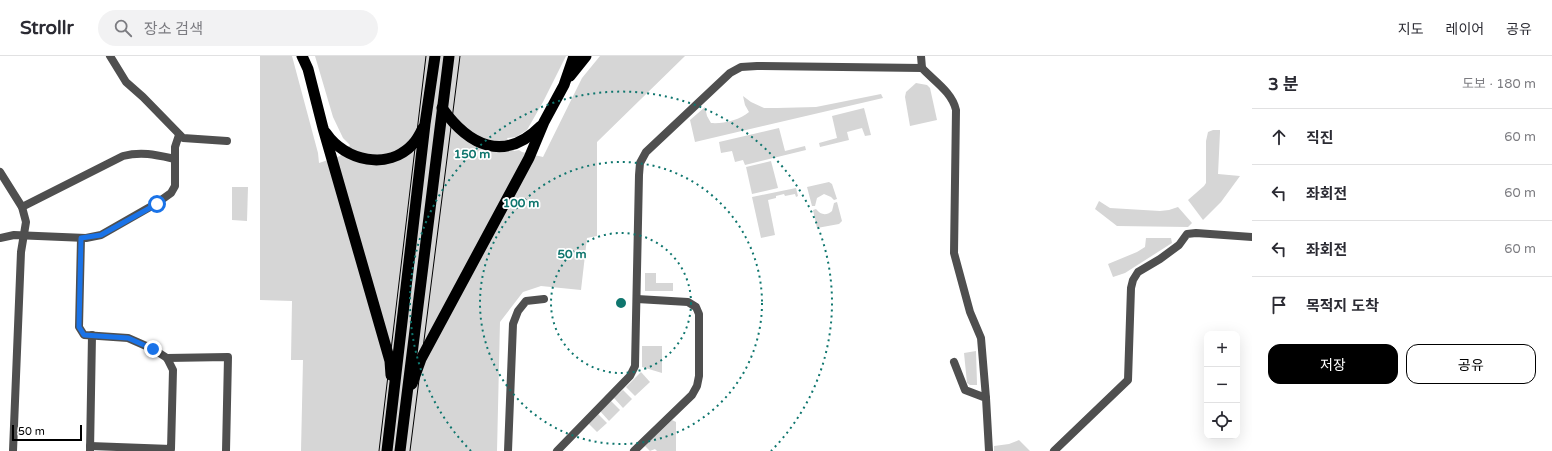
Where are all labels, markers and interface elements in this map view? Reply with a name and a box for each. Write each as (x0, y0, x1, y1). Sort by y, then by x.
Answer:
search box (98, 10, 378, 46)
text: Strollr (20, 17, 74, 39)
icon: search (112, 17, 134, 39)
text: 장소 검색 (144, 20, 203, 38)
text: 지도 (1398, 21, 1424, 38)
text: 레이어 (1446, 21, 1484, 38)
text: 공유 (1506, 21, 1532, 38)
text: 3 분 (1268, 74, 1299, 95)
text: 도보 · 180 m (1462, 76, 1536, 92)
icon: ahead (1268, 126, 1290, 148)
text: 직진 (1306, 129, 1334, 147)
text: 60 m (1504, 129, 1536, 145)
text: 150 m (454, 147, 490, 161)
icon: left (1268, 182, 1290, 204)
text: 좌회전 (1306, 185, 1347, 203)
text: 60 m (1504, 185, 1536, 201)
route start (148, 195, 166, 213)
text: 100 m (503, 196, 539, 210)
icon: left (1268, 238, 1290, 260)
text: 좌회전 (1306, 241, 1347, 259)
text: 60 m (1504, 241, 1536, 257)
text: 50 m (557, 247, 587, 261)
icon: arrive (1268, 294, 1290, 316)
centre of rings (614, 296, 628, 310)
text: 목적지 도착 (1306, 297, 1379, 315)
map controls (1204, 331, 1240, 439)
button: + (1204, 331, 1240, 367)
route end (144, 340, 162, 358)
button: 저장 (1268, 344, 1398, 384)
button: 공유 (1406, 344, 1536, 384)
button: − (1204, 367, 1240, 403)
button: locate (1204, 403, 1240, 439)
scale bar (12, 423, 82, 442)
text: 50 m (18, 425, 45, 438)

